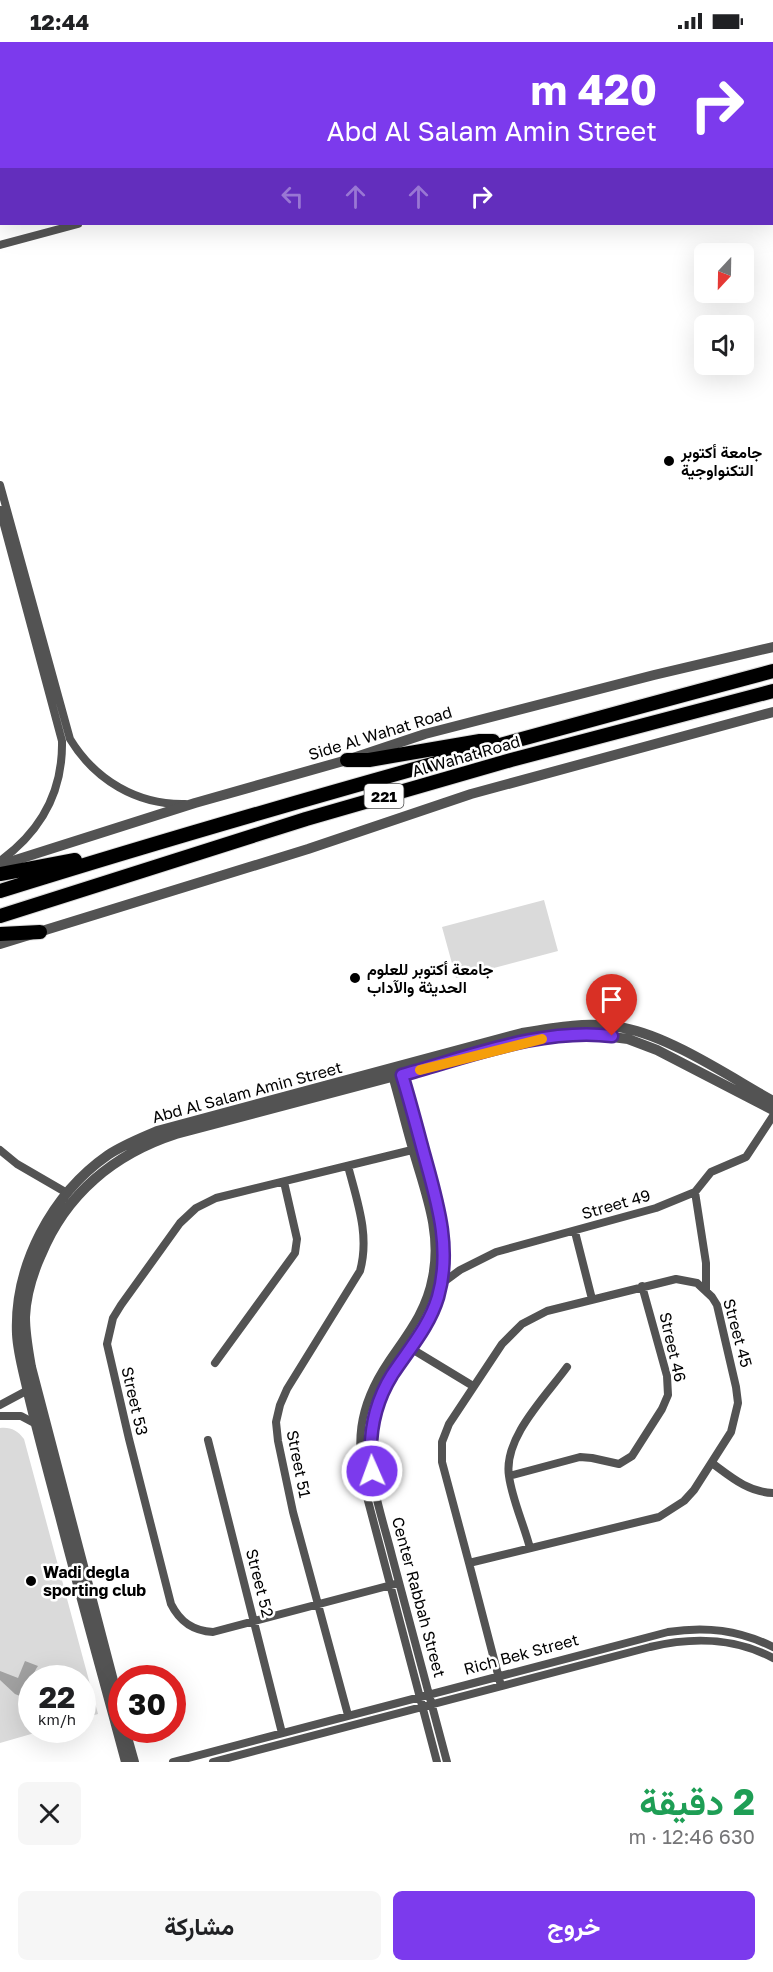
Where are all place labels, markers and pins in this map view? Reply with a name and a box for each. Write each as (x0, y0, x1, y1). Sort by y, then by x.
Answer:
place label: جامعة أكتوبر التكنواوجية (680, 442, 762, 481)
marker: جامعة أكتوبر التكنواوجية (662, 454, 676, 468)
place label: جامعة أكتوبر للعلوم الحديثة والآداب (367, 959, 494, 998)
marker: جامعة أكتوبر للعلوم الحديثة والآداب (348, 971, 362, 985)
pin (586, 974, 637, 1036)
place label: Wadi degla sporting club (43, 1562, 146, 1600)
marker: Wadi degla sporting club (24, 1574, 38, 1588)

